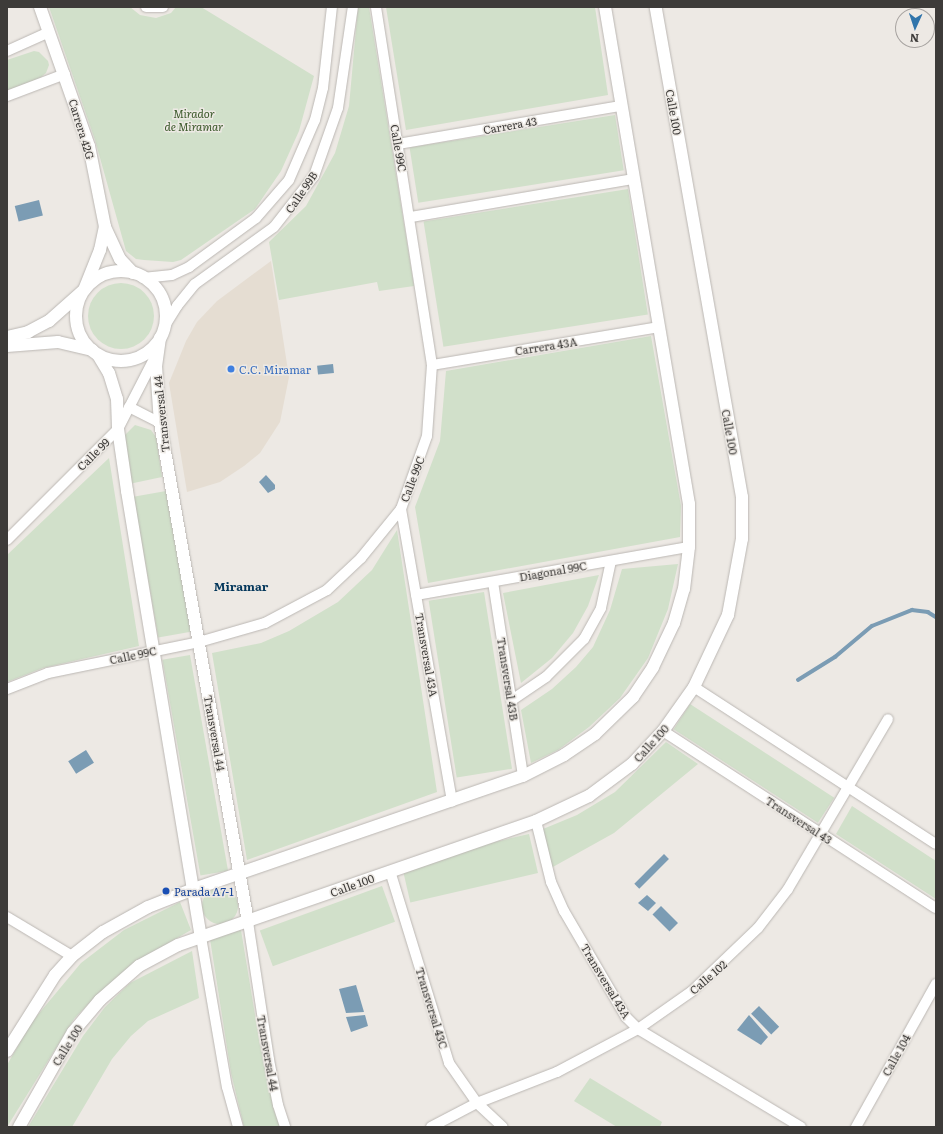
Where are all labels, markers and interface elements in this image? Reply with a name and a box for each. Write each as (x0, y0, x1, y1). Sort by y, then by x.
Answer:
north arrow (895, 8, 935, 48)
text: N (909, 31, 919, 47)
street label: Calle 100 (664, 88, 684, 136)
street label: Carrera 42G (67, 97, 97, 161)
park label: Mirador de Miramar (165, 107, 223, 133)
street label: Carrera 43 (482, 114, 538, 136)
street label: Calle 99C (388, 123, 410, 173)
street label: Calle 99B (282, 169, 320, 215)
street label: Carrera 43A (514, 335, 578, 357)
place label: C.C. Miramar (239, 362, 311, 376)
marker: C.C. Miramar (226, 364, 236, 374)
street label: Transversal 44 (150, 375, 172, 453)
street label: Calle 100 (720, 408, 740, 456)
street label: Calle 99 (74, 435, 112, 473)
street label: Calle 99C (397, 454, 427, 504)
street label: Diagonal 99C (518, 559, 588, 583)
district label: Miramar (214, 580, 268, 594)
street label: Transversal 43A (413, 612, 441, 698)
street label: Transversal 43B (495, 636, 521, 722)
street label: Calle 99C (108, 644, 158, 666)
street label: Transversal 44 (202, 694, 228, 772)
street label: Calle 100 (631, 722, 671, 764)
street label: Transversal 43 (763, 794, 835, 846)
street label: Calle 100 (328, 871, 376, 899)
place label: Parada A7-1 (174, 884, 234, 898)
marker: Parada A7-1 (161, 886, 171, 896)
street label: Transversal 43A (578, 941, 634, 1021)
street label: Calle 102 (687, 957, 729, 997)
street label: Transversal 43C (413, 966, 451, 1050)
street label: Transversal 44 (255, 1014, 281, 1092)
street label: Calle 100 (49, 1022, 85, 1068)
street label: Calle 104 (879, 1032, 913, 1078)

